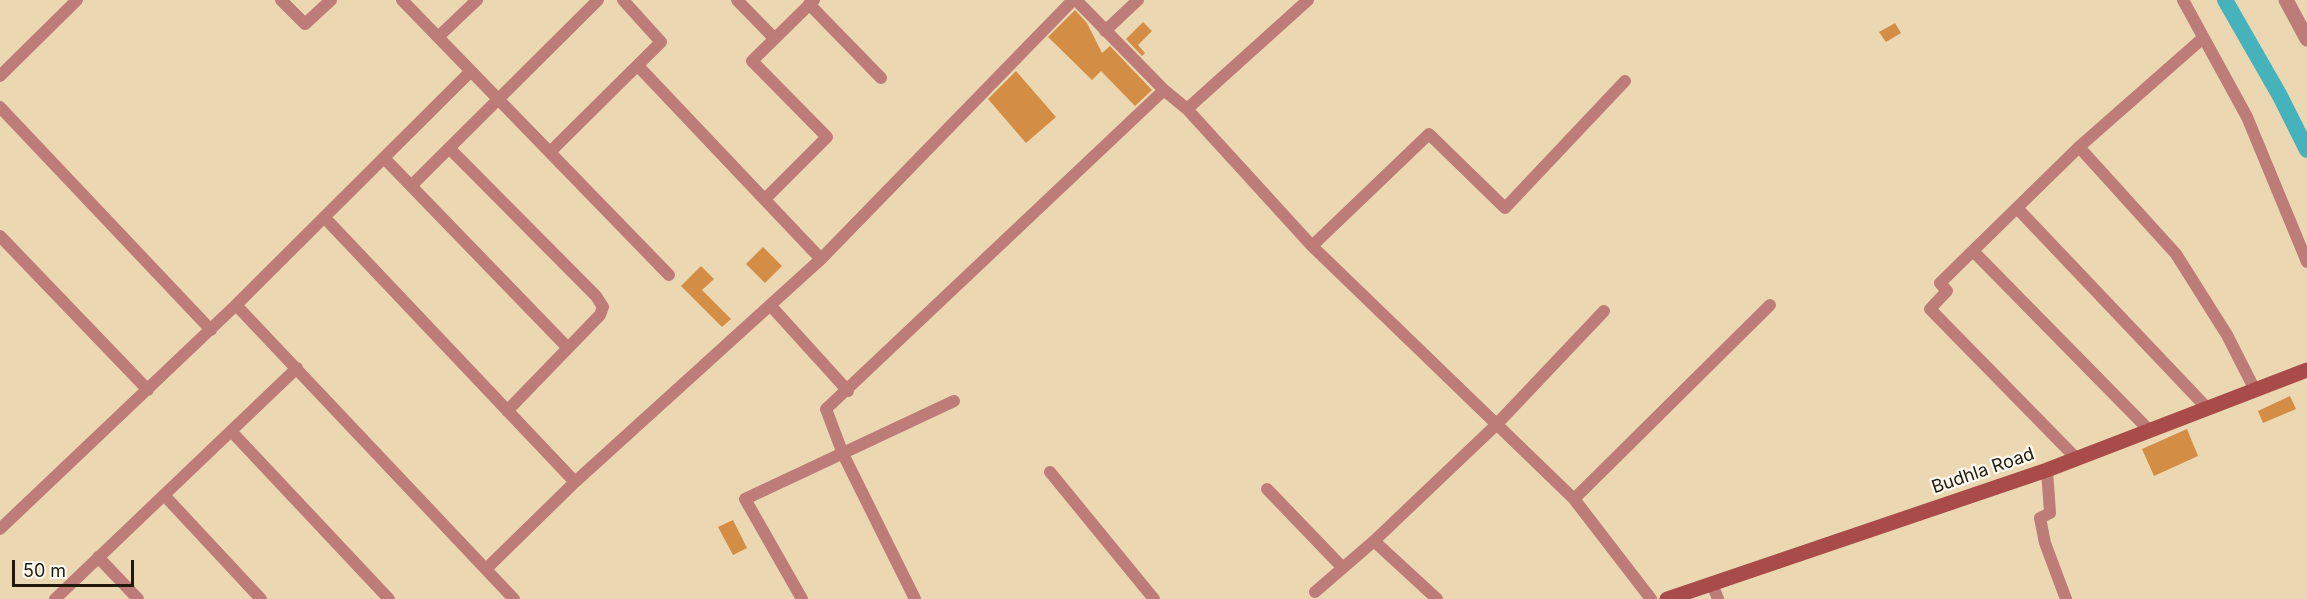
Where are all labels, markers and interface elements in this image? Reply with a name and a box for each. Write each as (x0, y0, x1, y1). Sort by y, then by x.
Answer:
street label: Budhla Road (1929, 443, 2037, 499)
scale bar (15, 548, 136, 586)
text: 50 m (23, 560, 66, 581)

